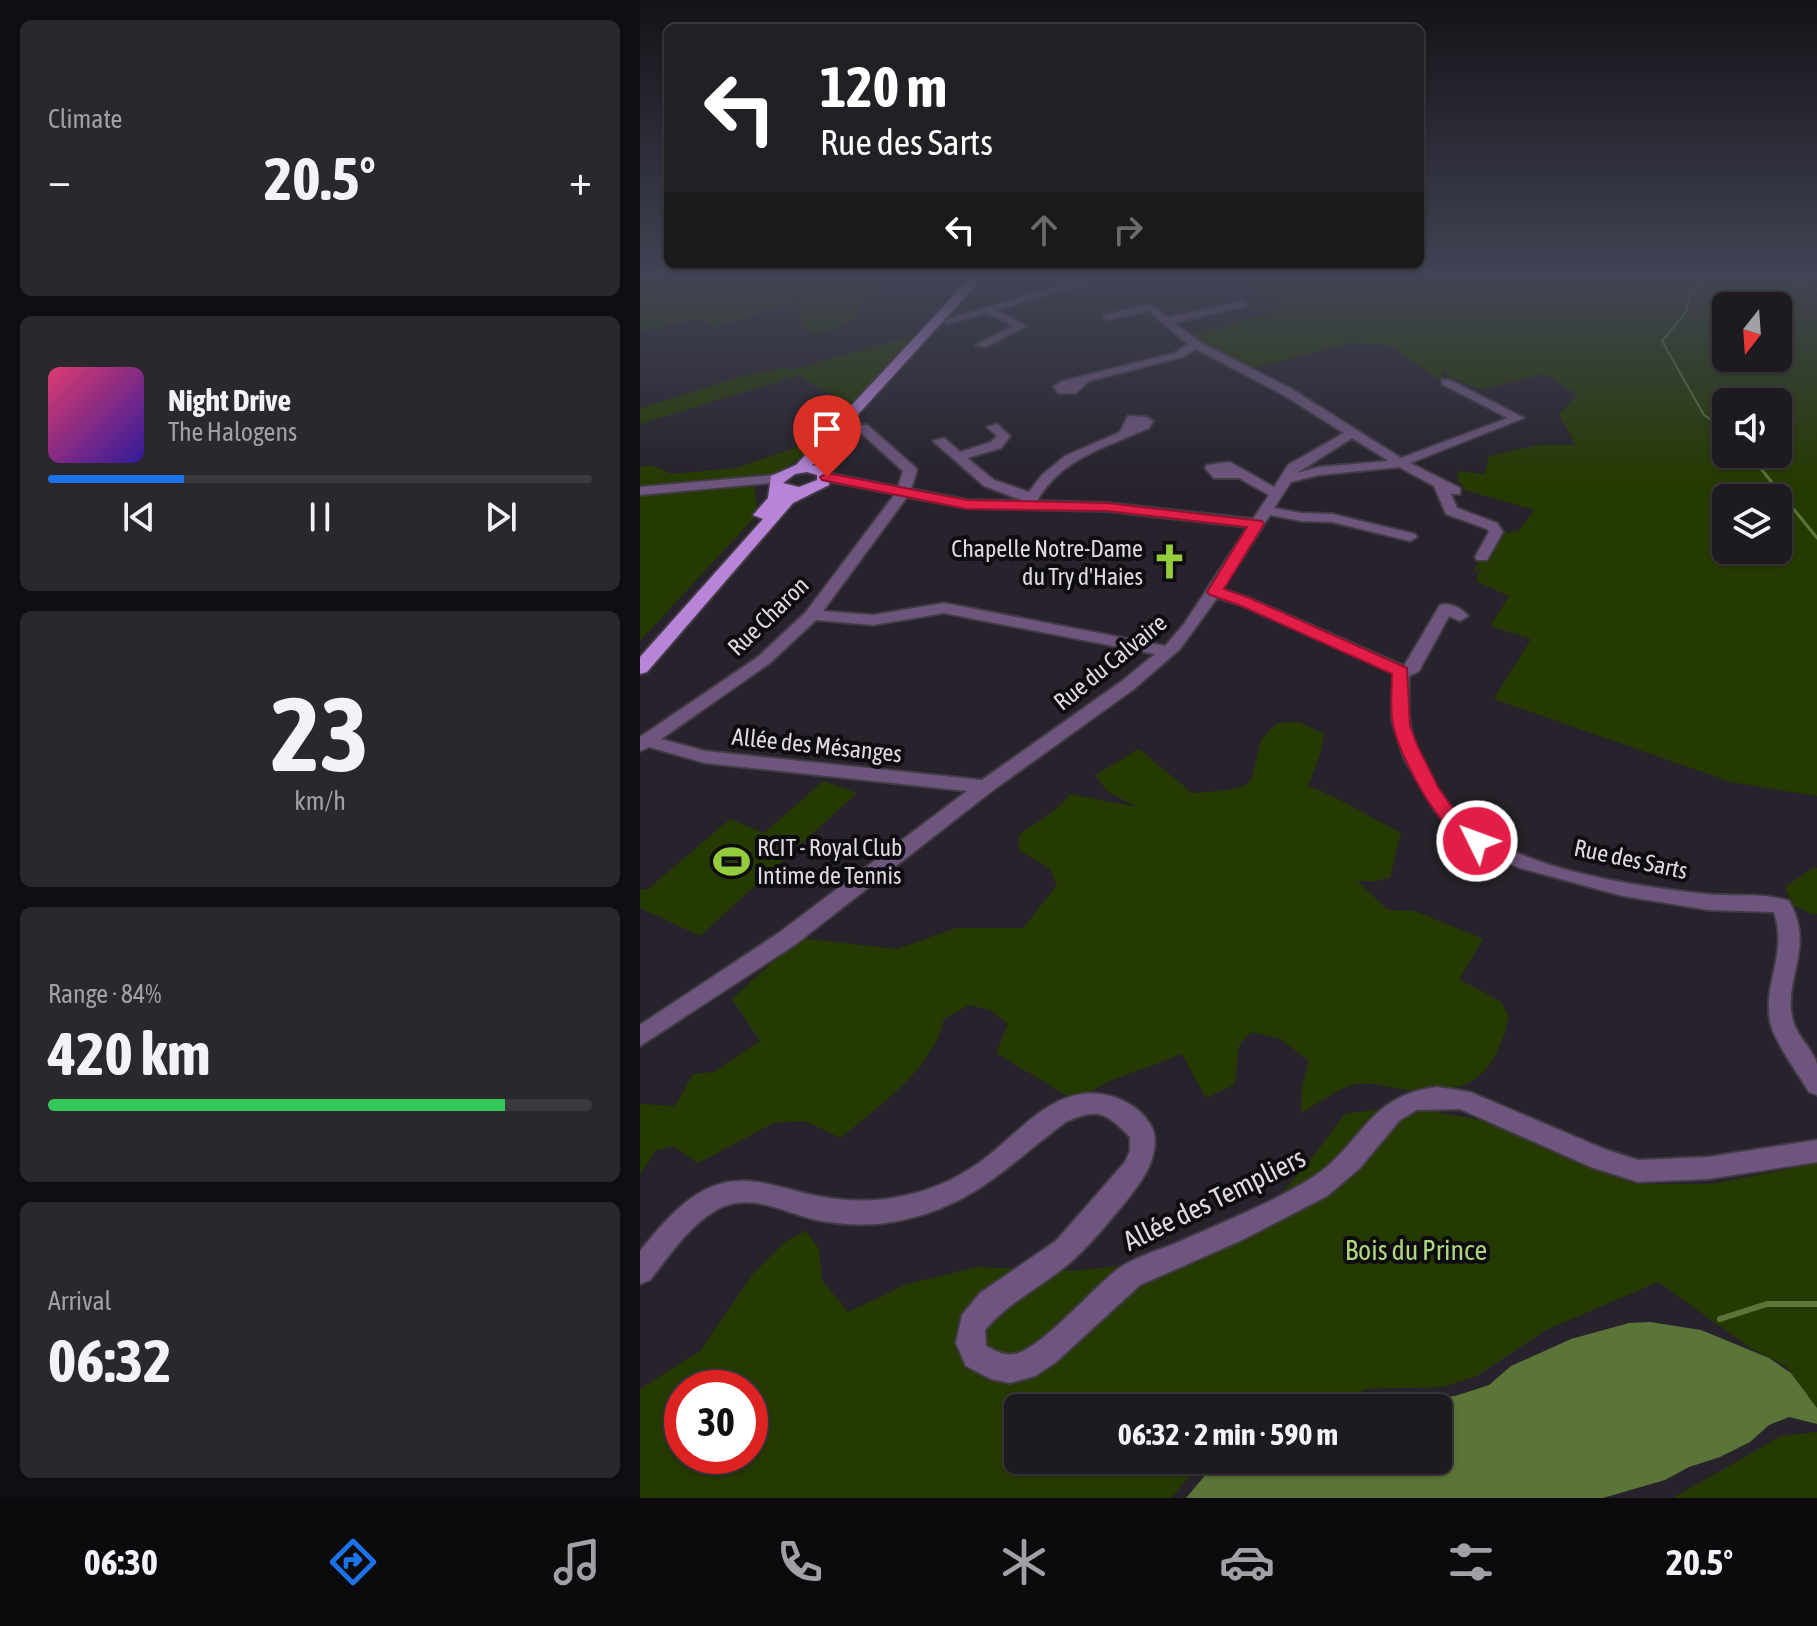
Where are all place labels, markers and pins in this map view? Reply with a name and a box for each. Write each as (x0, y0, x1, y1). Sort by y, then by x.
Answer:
pin (793, 395, 861, 477)
place label: Chapelle Notre-Dame du Try d'Haies (951, 535, 1143, 590)
church icon: Chapelle Notre-Dame du Try d'Haies (1150, 543, 1188, 581)
place label: RCIT - Royal Club Intime de Tennis (757, 834, 902, 889)
sports icon: RCIT - Royal Club Intime de Tennis (712, 842, 750, 880)

